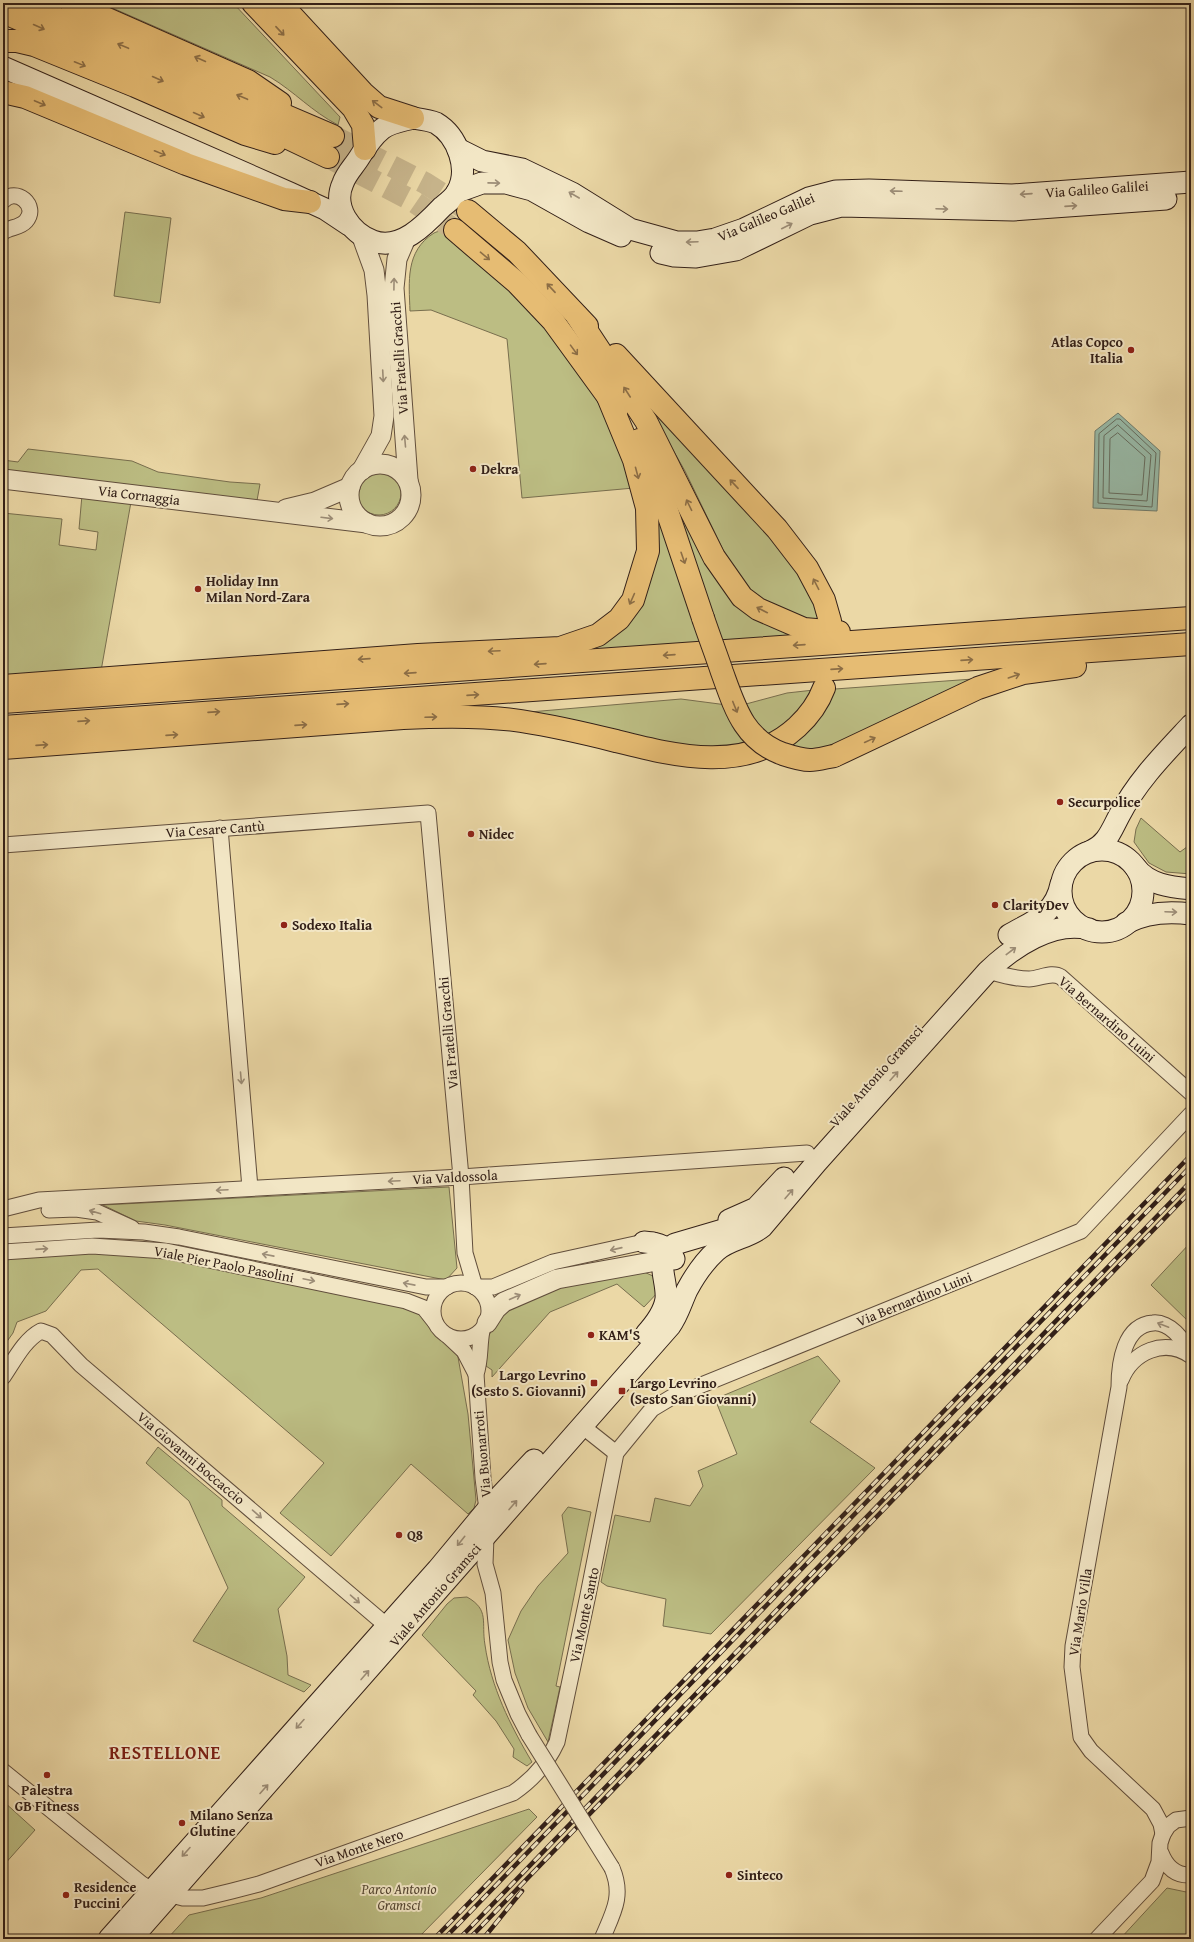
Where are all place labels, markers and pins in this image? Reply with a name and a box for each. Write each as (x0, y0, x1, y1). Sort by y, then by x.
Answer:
place label: Atlas Copco Italia (1051, 332, 1124, 368)
marker: Atlas Copco Italia (1126, 345, 1136, 355)
place label: Dekra (481, 459, 519, 479)
marker: Dekra (468, 464, 478, 474)
place label: Holiday Inn Milan Nord-Zara (206, 571, 311, 607)
marker: Holiday Inn Milan Nord-Zara (193, 584, 203, 594)
place label: Securpolice (1068, 792, 1141, 812)
marker: Securpolice (1055, 797, 1065, 807)
place label: Nidec (479, 824, 515, 844)
marker: Nidec (466, 829, 476, 839)
place label: ClarityDev (1003, 895, 1070, 915)
marker: ClarityDev (990, 900, 1000, 910)
place label: Sodexo Italia (292, 915, 373, 935)
marker: Sodexo Italia (279, 920, 289, 930)
place label: KAM'S (599, 1325, 640, 1345)
marker: KAM'S (586, 1330, 596, 1340)
place label: Largo Levrino (Sesto S. Giovanni) (471, 1365, 587, 1401)
place label: Largo Levrino (Sesto San Giovanni) (630, 1373, 757, 1409)
marker: Largo Levrino (Sesto S. Giovanni) (589, 1378, 599, 1388)
marker: Largo Levrino (Sesto San Giovanni) (617, 1386, 627, 1396)
place label: Q8 (407, 1525, 423, 1545)
marker: Q8 (394, 1530, 404, 1540)
marker: Palestra GB Fitness (42, 1770, 52, 1780)
place label: Palestra GB Fitness (15, 1780, 79, 1816)
place label: Milano Senza Glutine (190, 1805, 274, 1841)
marker: Milano Senza Glutine (177, 1818, 187, 1828)
place label: Sinteco (737, 1865, 784, 1885)
marker: Sinteco (724, 1870, 734, 1880)
place label: Residence Puccini (74, 1877, 137, 1913)
marker: Residence Puccini (61, 1890, 71, 1900)

